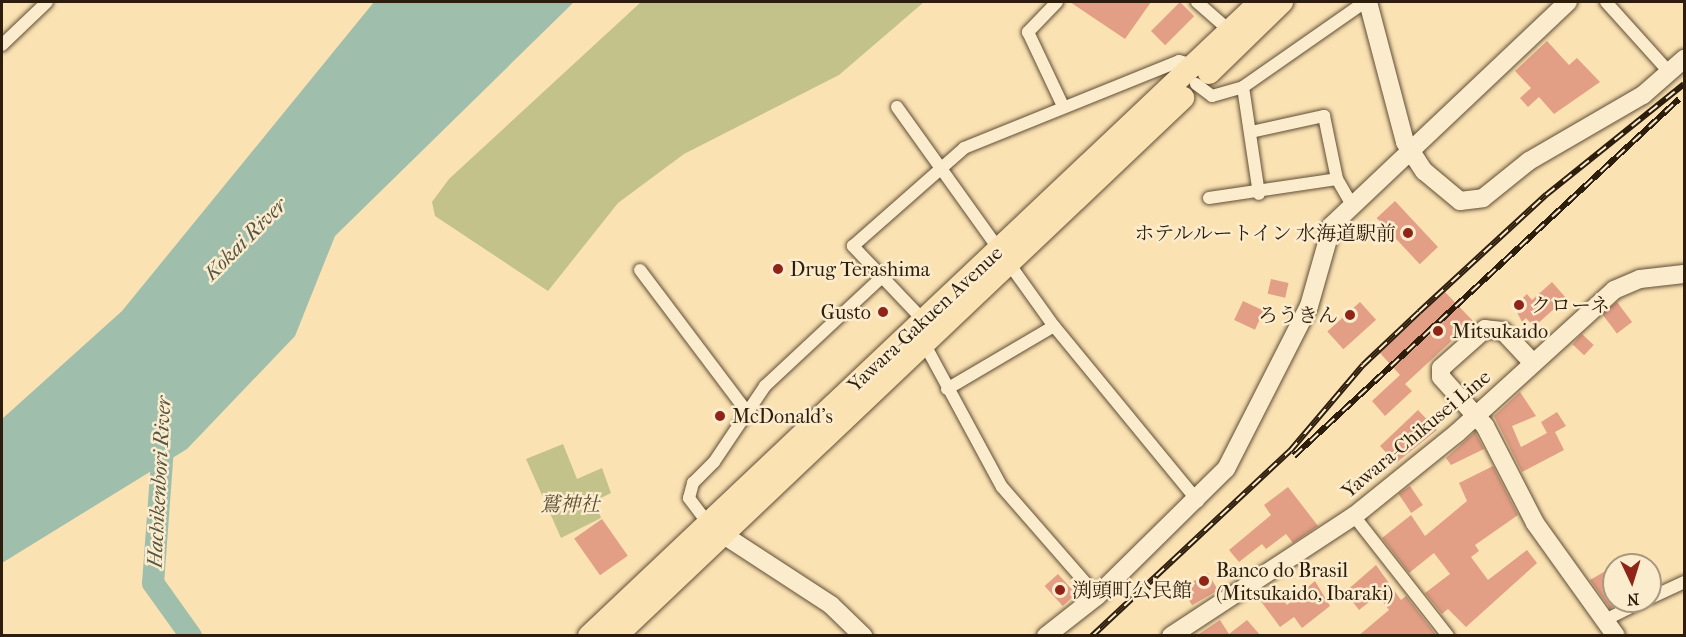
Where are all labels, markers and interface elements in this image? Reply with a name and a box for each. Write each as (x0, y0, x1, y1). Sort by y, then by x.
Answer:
water label: Kokai River (198, 192, 292, 286)
place label: ホテルルートイン 水海道駅前 (1132, 221, 1396, 245)
marker: ホテルルートイン 水海道駅前 (1401, 226, 1415, 240)
street label: Yawara-Gakuen Avenue (843, 241, 1007, 397)
place label: Drug Terashima (790, 257, 930, 281)
marker: Drug Terashima (771, 262, 785, 276)
place label: クローネ (1531, 293, 1611, 317)
marker: クローネ (1512, 298, 1526, 312)
place label: Gusto (821, 300, 871, 324)
place label: ろうきん (1258, 303, 1338, 327)
marker: Gusto (876, 305, 890, 319)
marker: ろうきん (1343, 308, 1357, 322)
place label: Mitsukaido (1452, 319, 1548, 343)
marker: Mitsukaido (1429, 322, 1447, 340)
street label: Yawara-Chikusei Line (1337, 365, 1495, 503)
water label: Hachikenbori River (142, 396, 176, 568)
place label: McDonald's (732, 404, 833, 428)
marker: McDonald's (713, 409, 727, 423)
park label: 鷲神社 (540, 492, 600, 516)
north arrow (1602, 553, 1662, 613)
place label: Banco do Brasil (Mitsukaido, Ibaraki) (1216, 558, 1393, 605)
marker: Banco do Brasil (Mitsukaido, Ibaraki) (1197, 574, 1211, 588)
place label: 渕頭町公民館 (1072, 578, 1192, 602)
marker: 渕頭町公民館 (1053, 583, 1067, 597)
text: N (1626, 590, 1640, 609)

